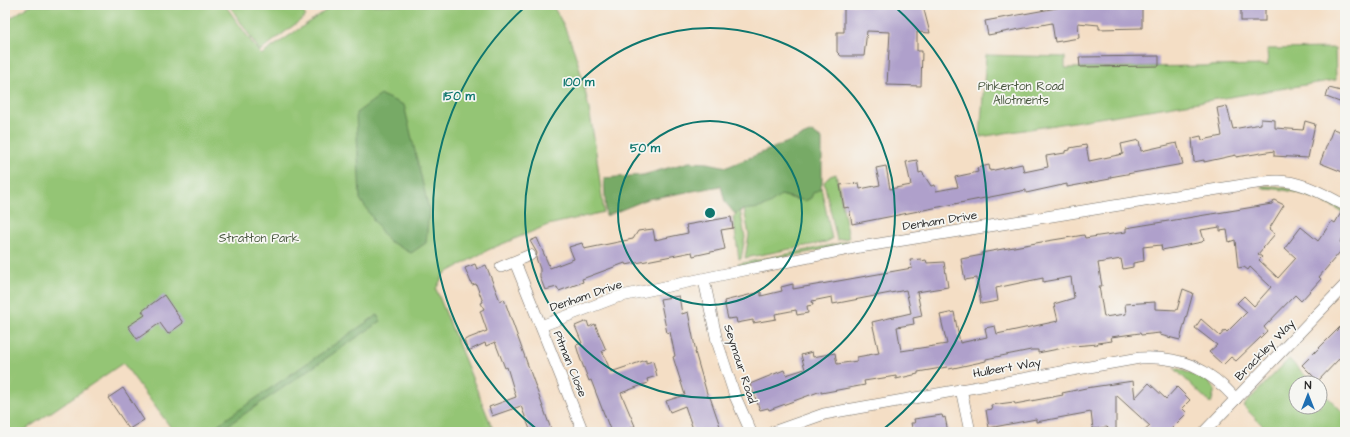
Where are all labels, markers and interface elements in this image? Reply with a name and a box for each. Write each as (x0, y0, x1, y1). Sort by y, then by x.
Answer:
text: 100 m (564, 74, 595, 91)
park label: Pinkerton Road Allotments (978, 78, 1064, 109)
text: 150 m (443, 88, 476, 105)
text: 50 m (630, 140, 661, 157)
centre of rings (703, 206, 717, 220)
street label: Denham Drive (901, 207, 979, 235)
park label: Stratton Park (219, 230, 300, 247)
street label: Denham Drive (548, 276, 625, 316)
street label: Brackley Way (1231, 315, 1300, 385)
street label: Seymour Road (718, 322, 761, 406)
street label: Pitman Close (549, 328, 591, 400)
street label: Hulbert Way (972, 354, 1043, 383)
north arrow (1288, 375, 1328, 415)
text: N (1305, 378, 1312, 393)

